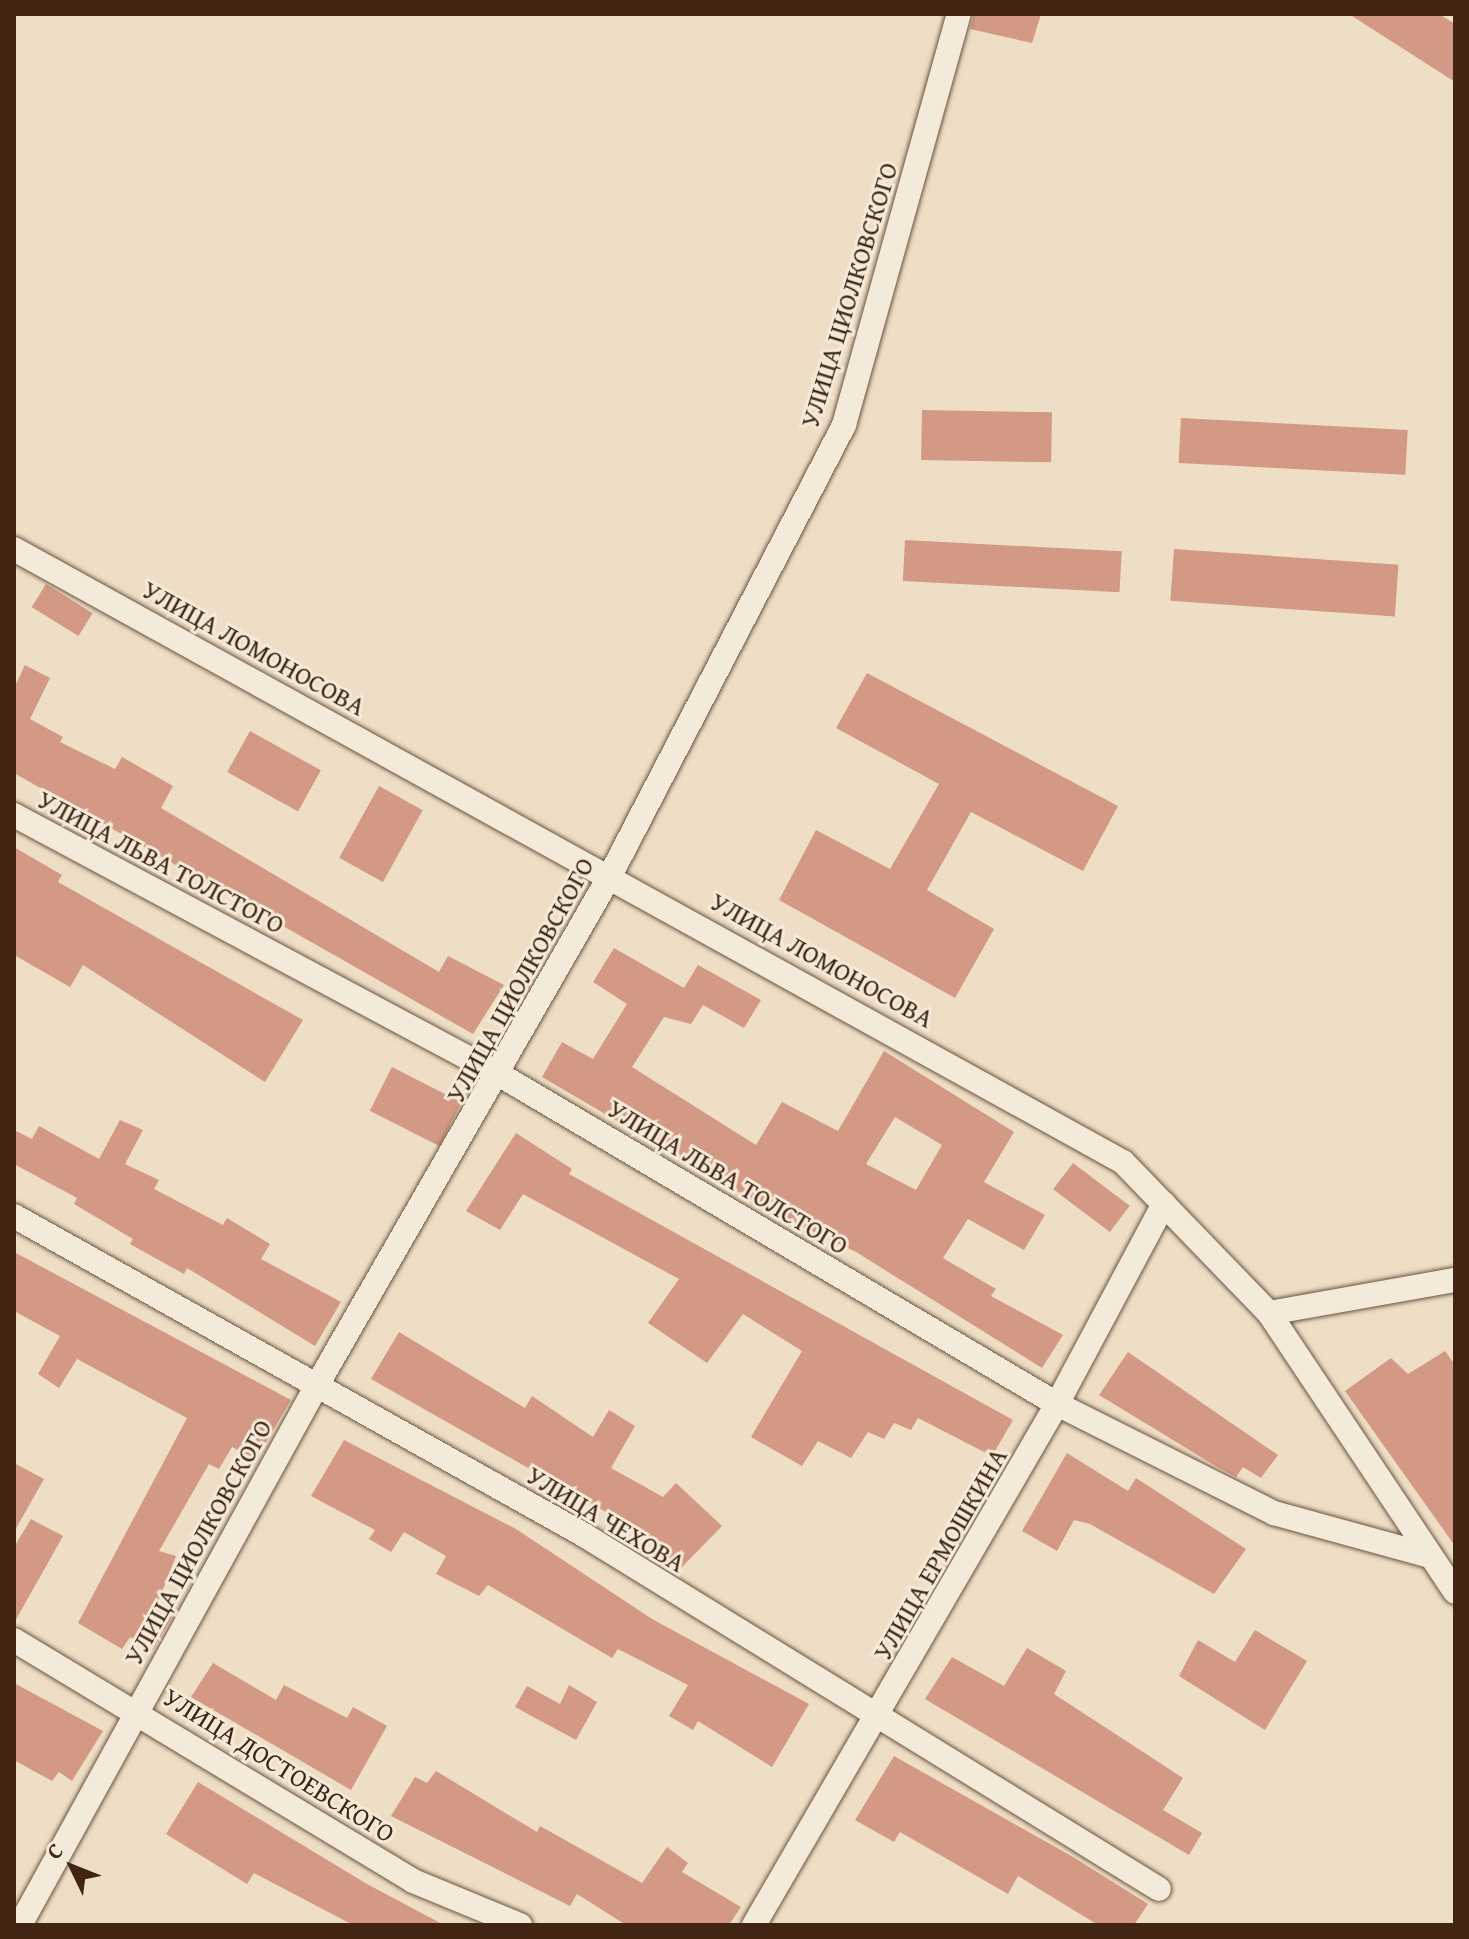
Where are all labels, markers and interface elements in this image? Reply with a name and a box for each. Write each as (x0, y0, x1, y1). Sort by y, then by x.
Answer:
street label: УЛИЦА ЦИОЛКОВСКОГО (794, 159, 904, 431)
street label: УЛИЦА ЛОМОНОСОВА (137, 574, 371, 722)
street label: УЛИЦА ЛЬВА ТОЛСТОГО (32, 784, 290, 940)
street label: УЛИЦА ЦИОЛКОВСКОГО (440, 852, 600, 1108)
street label: УЛИЦА ЛОМОНОСОВА (705, 886, 939, 1034)
street label: УЛИЦА ЛЬВА ТОЛСТОГО (602, 1093, 854, 1261)
street label: УЛИЦА ЦИОЛКОВСКОГО (118, 1414, 278, 1670)
street label: УЛИЦА ЕРМОШКИНА (867, 1442, 1013, 1666)
street label: УЛИЦА ЧЕХОВА (521, 1459, 691, 1579)
street label: УЛИЦА ДОСТОЕВСКОГО (157, 1681, 401, 1849)
north arrow (32, 1827, 112, 1907)
text: С (38, 1835, 70, 1866)

